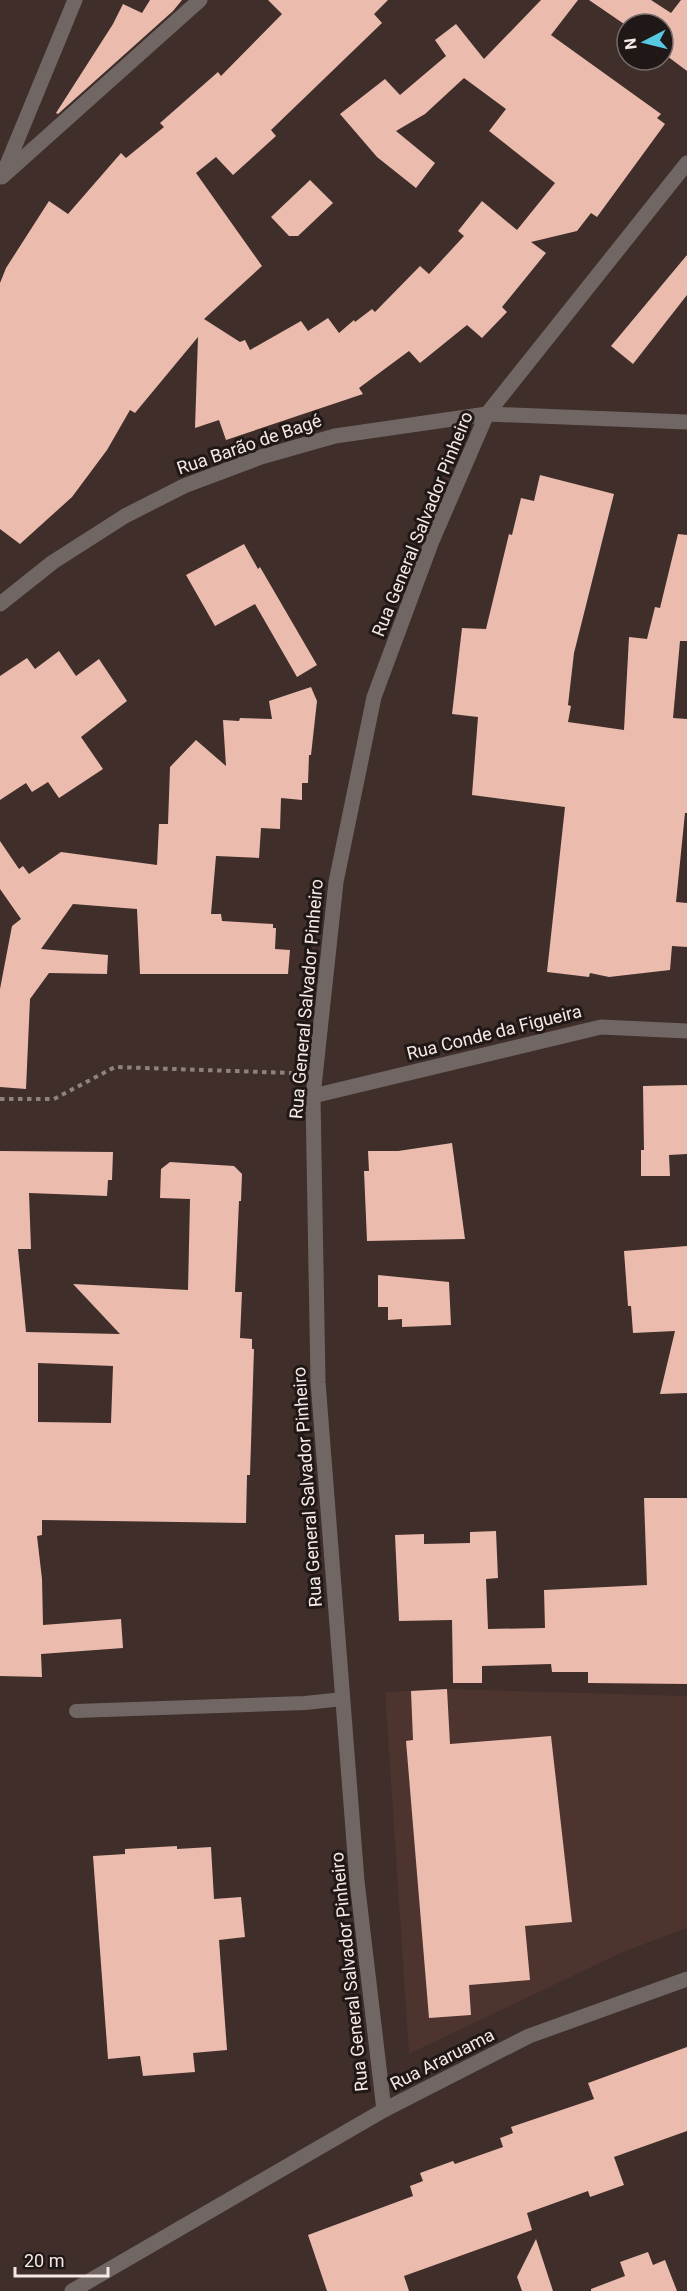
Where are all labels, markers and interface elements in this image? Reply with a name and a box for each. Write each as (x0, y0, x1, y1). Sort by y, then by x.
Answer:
north arrow (615, 12, 675, 72)
text: N (620, 37, 641, 51)
street label: Rua General Salvador Pinheiro (367, 408, 477, 640)
street label: Rua Barão de Bagé (174, 409, 324, 479)
street label: Rua General Salvador Pinheiro (285, 878, 327, 1120)
street label: Rua Conde da Figueira (404, 1000, 584, 1064)
street label: Rua General Salvador Pinheiro (288, 1366, 326, 1608)
street label: Rua General Salvador Pinheiro (326, 1851, 372, 2093)
street label: Rua Araruama (386, 2024, 498, 2094)
scale bar (15, 2240, 108, 2278)
text: 20 m (24, 2250, 64, 2271)

